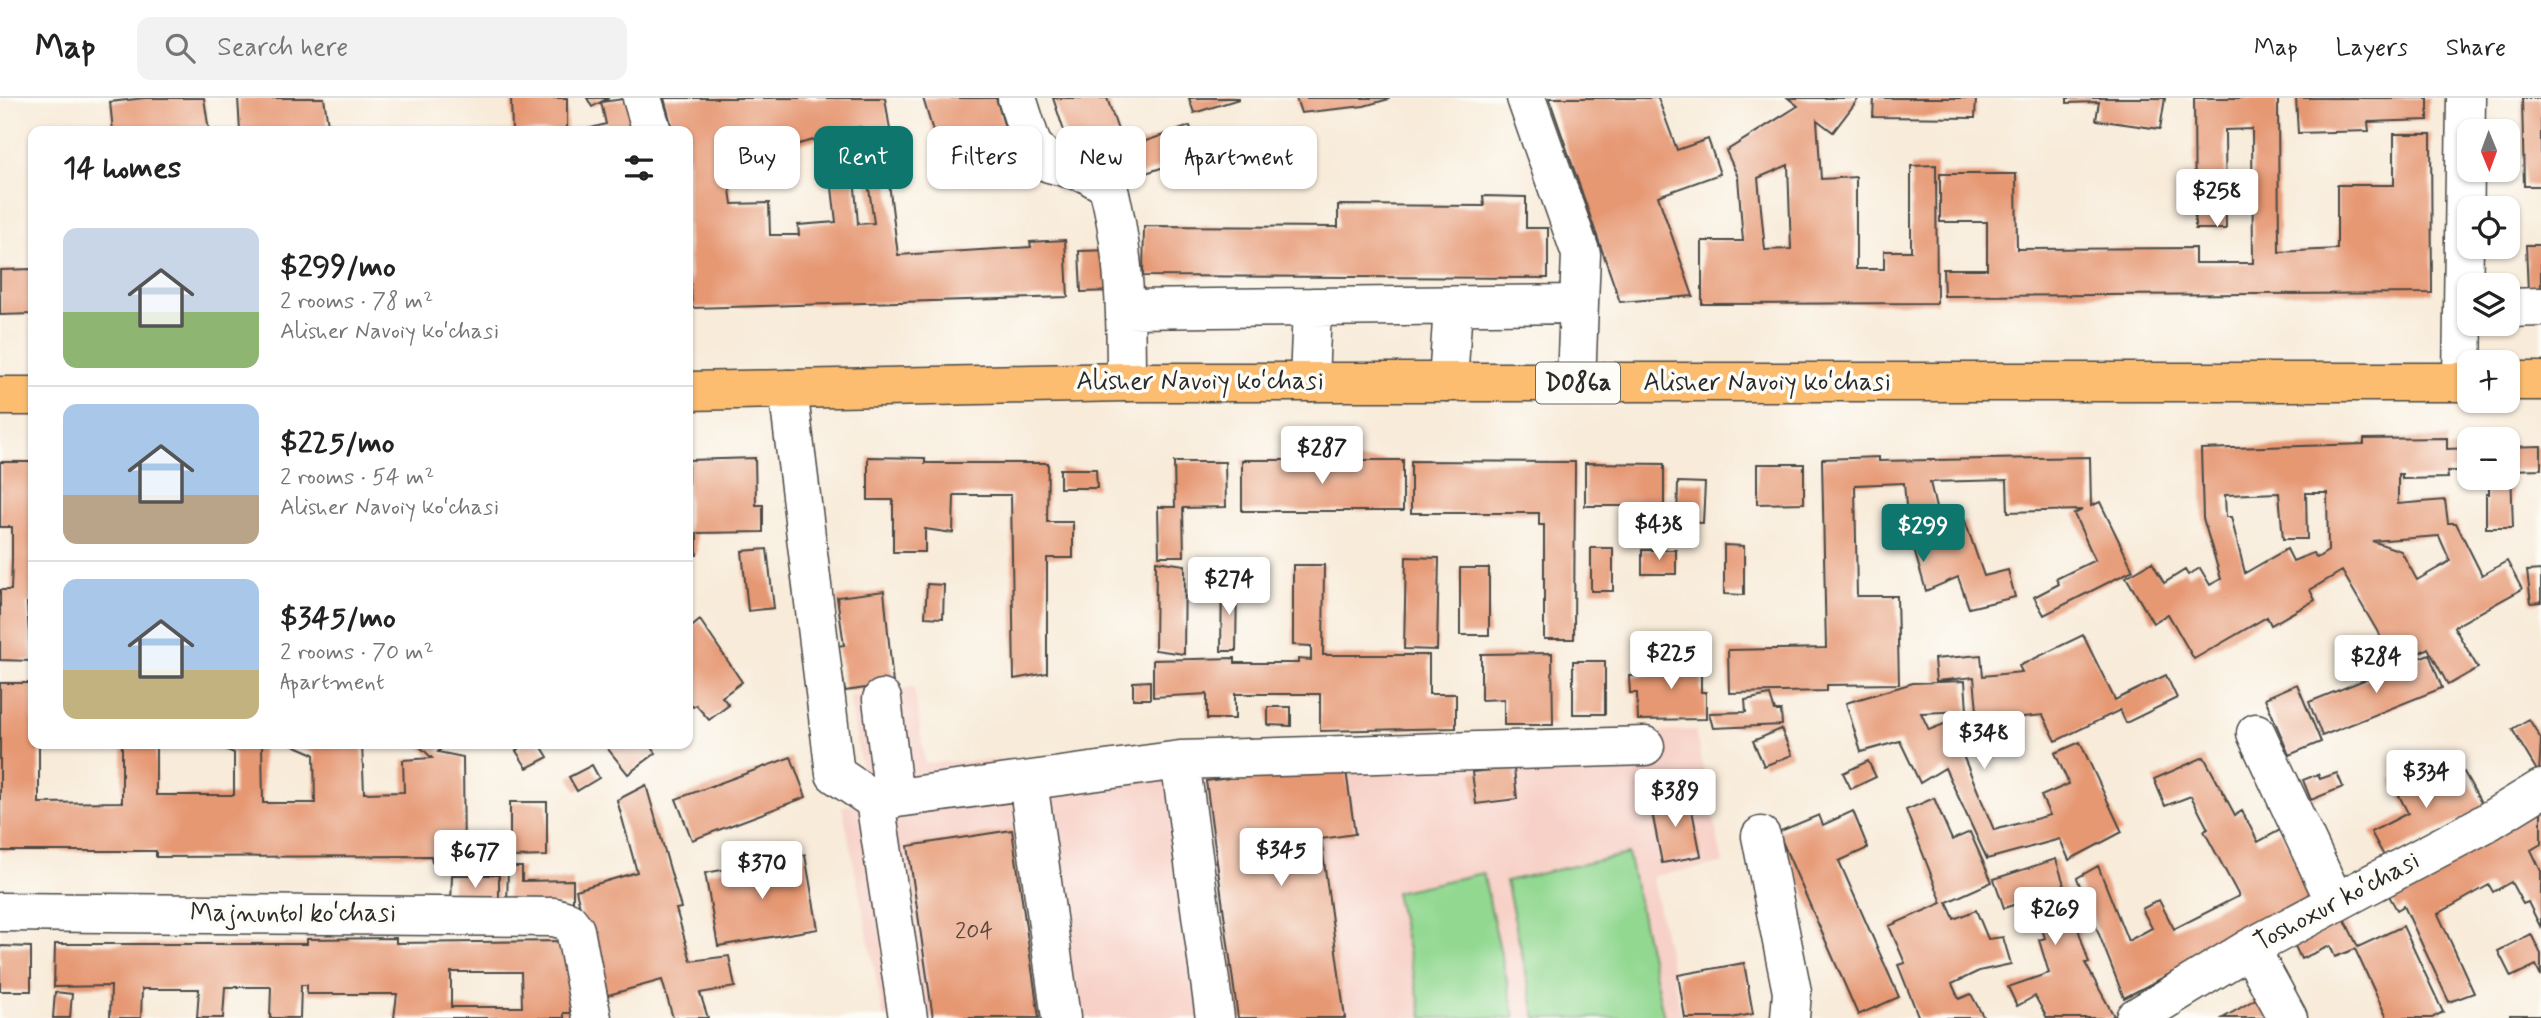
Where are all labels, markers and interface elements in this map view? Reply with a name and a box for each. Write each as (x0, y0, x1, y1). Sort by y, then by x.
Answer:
search box (137, 17, 627, 80)
text: Map (35, 26, 95, 70)
icon: search (161, 29, 199, 67)
text: Search here (217, 31, 348, 65)
text: Map (2254, 33, 2298, 64)
text: Layers (2336, 33, 2408, 64)
text: Share (2446, 33, 2506, 64)
north arrow (2457, 119, 2520, 182)
map controls (2457, 119, 2520, 490)
chip: Buy (714, 126, 800, 189)
chip: Rent (814, 126, 913, 189)
chip: Filters (927, 126, 1042, 189)
chip: New (1056, 126, 1146, 189)
chip: Apartment (1160, 126, 1317, 189)
text: 14 homes (63, 149, 181, 188)
icon: filters (620, 149, 658, 187)
pin: $258 (2176, 170, 2258, 229)
text: $258 (2192, 177, 2242, 207)
button: locate (2457, 196, 2520, 259)
text: $299/mo (280, 248, 396, 287)
icon: home (119, 256, 203, 340)
button: layers (2457, 273, 2520, 336)
text: 2 rooms · 78 m² (280, 287, 433, 317)
text: Alisher Navoiy koʻchasi (280, 317, 499, 347)
button: + (2457, 350, 2520, 413)
road number: D086a (1536, 362, 1620, 404)
street label: Alisher Navoiy koʻchasi (1076, 365, 1324, 399)
street label: Alisher Navoiy koʻchasi (1643, 366, 1891, 400)
text: $225/mo (280, 424, 395, 463)
pin: $287 (1281, 426, 1363, 486)
button: − (2457, 427, 2520, 490)
icon: home (119, 432, 203, 516)
text: $287 (1297, 434, 1347, 464)
text: 2 rooms · 54 m² (280, 463, 434, 493)
text: Alisher Navoiy koʻchasi (280, 493, 499, 523)
pin: $438 (1618, 503, 1700, 562)
pin: $299 (1882, 504, 1964, 564)
text: $438 (1634, 510, 1684, 540)
text: $299 (1898, 512, 1948, 542)
pin: $274 (1188, 558, 1270, 617)
text: $274 (1204, 565, 1254, 595)
text: $345/mo (280, 599, 396, 638)
icon: home (119, 607, 203, 691)
pin: $225 (1630, 632, 1712, 691)
pin: $284 (2335, 636, 2417, 695)
text: 2 rooms · 70 m² (280, 638, 434, 668)
text: $225 (1646, 639, 1696, 669)
text: $284 (2351, 643, 2401, 673)
text: Apartment (280, 668, 385, 698)
pin: $348 (1943, 712, 2025, 771)
text: $348 (1959, 719, 2009, 749)
pin: $334 (2385, 750, 2467, 810)
text: $334 (2402, 758, 2450, 788)
pin: $389 (1634, 770, 1716, 829)
text: $389 (1651, 777, 1699, 807)
pin: $345 (1240, 828, 1322, 888)
pin: $677 (434, 830, 516, 890)
text: $345 (1256, 836, 1306, 866)
text: $677 (450, 838, 500, 868)
pin: $370 (721, 842, 803, 901)
street label: Toshoxur koʻchasi (2248, 844, 2426, 960)
text: $370 (737, 849, 787, 879)
pin: $269 (2014, 888, 2096, 947)
text: $269 (2030, 895, 2080, 925)
street label: Majnuntol koʻchasi (190, 897, 396, 931)
house number: 204 (955, 917, 993, 947)

